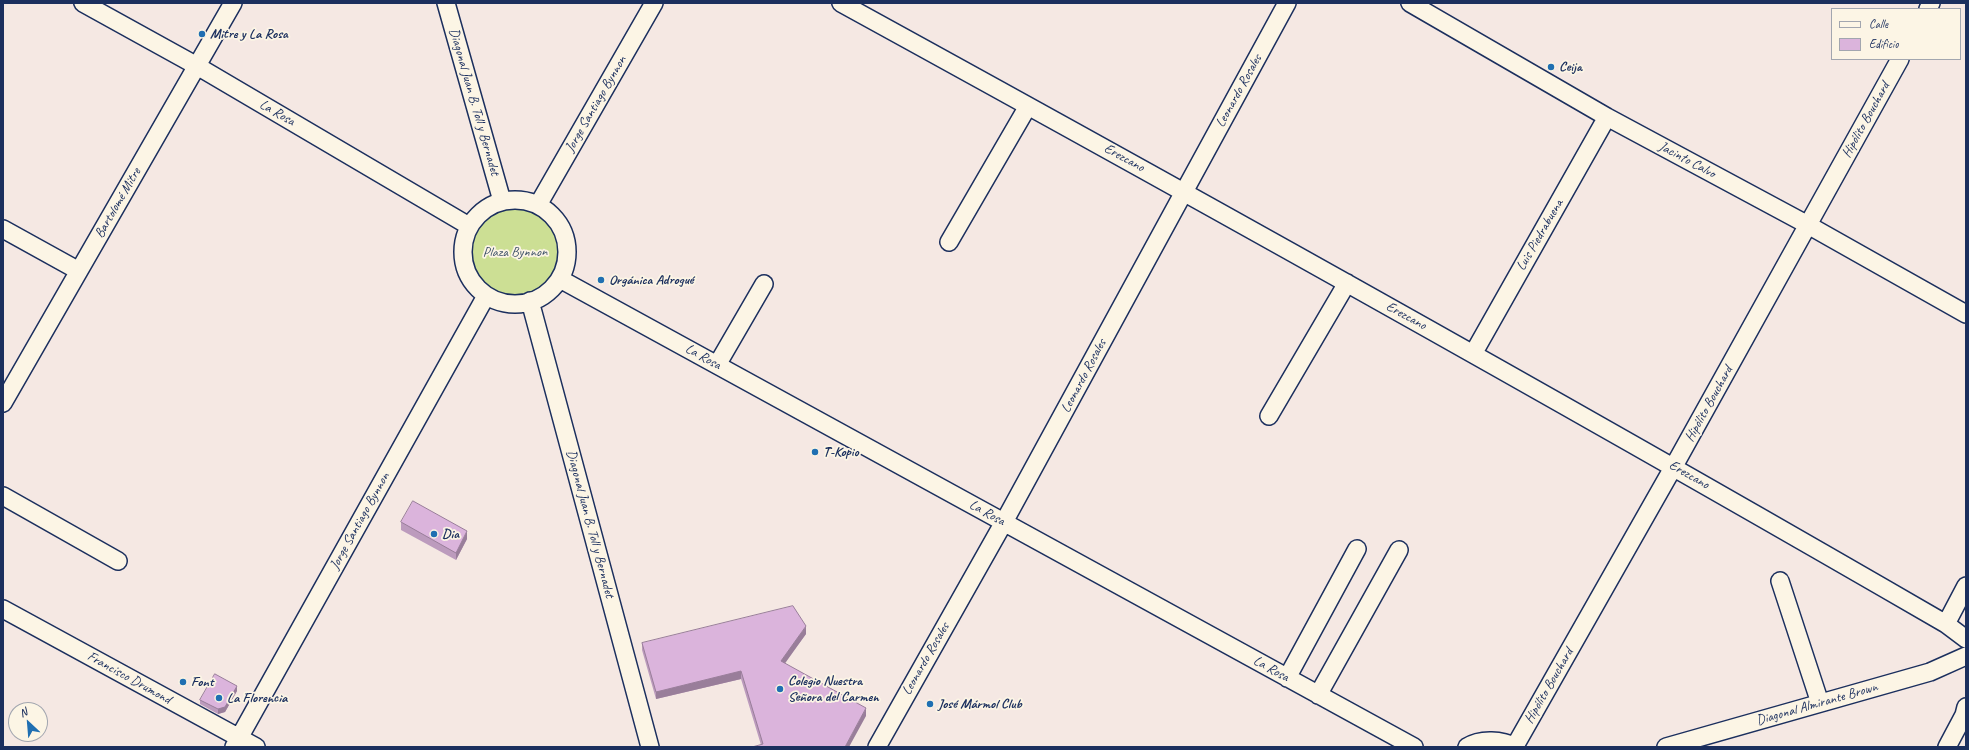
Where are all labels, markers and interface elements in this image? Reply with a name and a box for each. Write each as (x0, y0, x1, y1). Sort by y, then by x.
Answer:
legend (1831, 8, 1961, 60)
text: Calle (1869, 16, 1888, 32)
place label: Mitre y La Rosa (210, 26, 288, 42)
street label: Diagonal Juan B. Toll y Bernadet (445, 26, 503, 178)
marker: Mitre y La Rosa (197, 29, 207, 39)
text: Edificio (1869, 36, 1899, 52)
street label: Leonardo Rosales (1212, 52, 1266, 130)
street label: Jorge Santiago Bynnon (562, 53, 630, 155)
place label: Ceija (1559, 59, 1582, 75)
marker: Ceija (1546, 62, 1556, 72)
street label: Hipólito Bouchard (1838, 79, 1894, 161)
street label: La Rosa (256, 96, 298, 130)
street label: Jacinto Calvo (1656, 138, 1718, 182)
street label: Erezcano (1101, 140, 1147, 176)
street label: Bartolomé Mitre (91, 165, 145, 241)
street label: Luis Piedrabuena (1513, 196, 1567, 274)
park label: Plaza Bynnon (483, 244, 547, 260)
place label: Orgánica Adrogué (609, 272, 693, 288)
marker: Orgánica Adrogué (596, 275, 606, 285)
street label: Erezcano (1383, 298, 1429, 334)
street label: Leonardo Rosales (1058, 336, 1110, 416)
street label: La Rosa (682, 340, 724, 374)
street label: Hipólito Bouchard (1681, 363, 1737, 445)
place label: T-Kopio (823, 444, 859, 460)
marker: T-Kopio (810, 447, 820, 457)
street label: Diagonal Juan B. Toll y Bernadet (562, 448, 618, 600)
street label: Erezcano (1666, 457, 1712, 493)
street label: Jorge Santiago Bynnon (326, 470, 394, 572)
street label: La Rosa (966, 496, 1008, 530)
place label: Dia (442, 526, 459, 542)
marker: Dia (429, 529, 439, 539)
street label: Leonardo Rosales (899, 620, 953, 698)
street label: Hipólito Bouchard (1521, 645, 1577, 727)
street label: Francisco Drumond (84, 648, 174, 708)
street label: La Rosa (1250, 652, 1292, 686)
place label: Colegio Nuestra Señora del Carmen (788, 673, 879, 706)
place label: Font (191, 674, 213, 690)
marker: Font (178, 677, 188, 687)
street label: Diagonal Almirante Brown (1754, 679, 1880, 729)
marker: Colegio Nuestra Señora del Carmen (775, 684, 785, 694)
place label: La Florencia (227, 690, 287, 706)
marker: La Florencia (214, 693, 224, 703)
place label: José Mármol Club (938, 696, 1022, 712)
marker: José Mármol Club (925, 699, 935, 709)
north arrow (8, 702, 48, 742)
text: N (17, 704, 29, 720)

